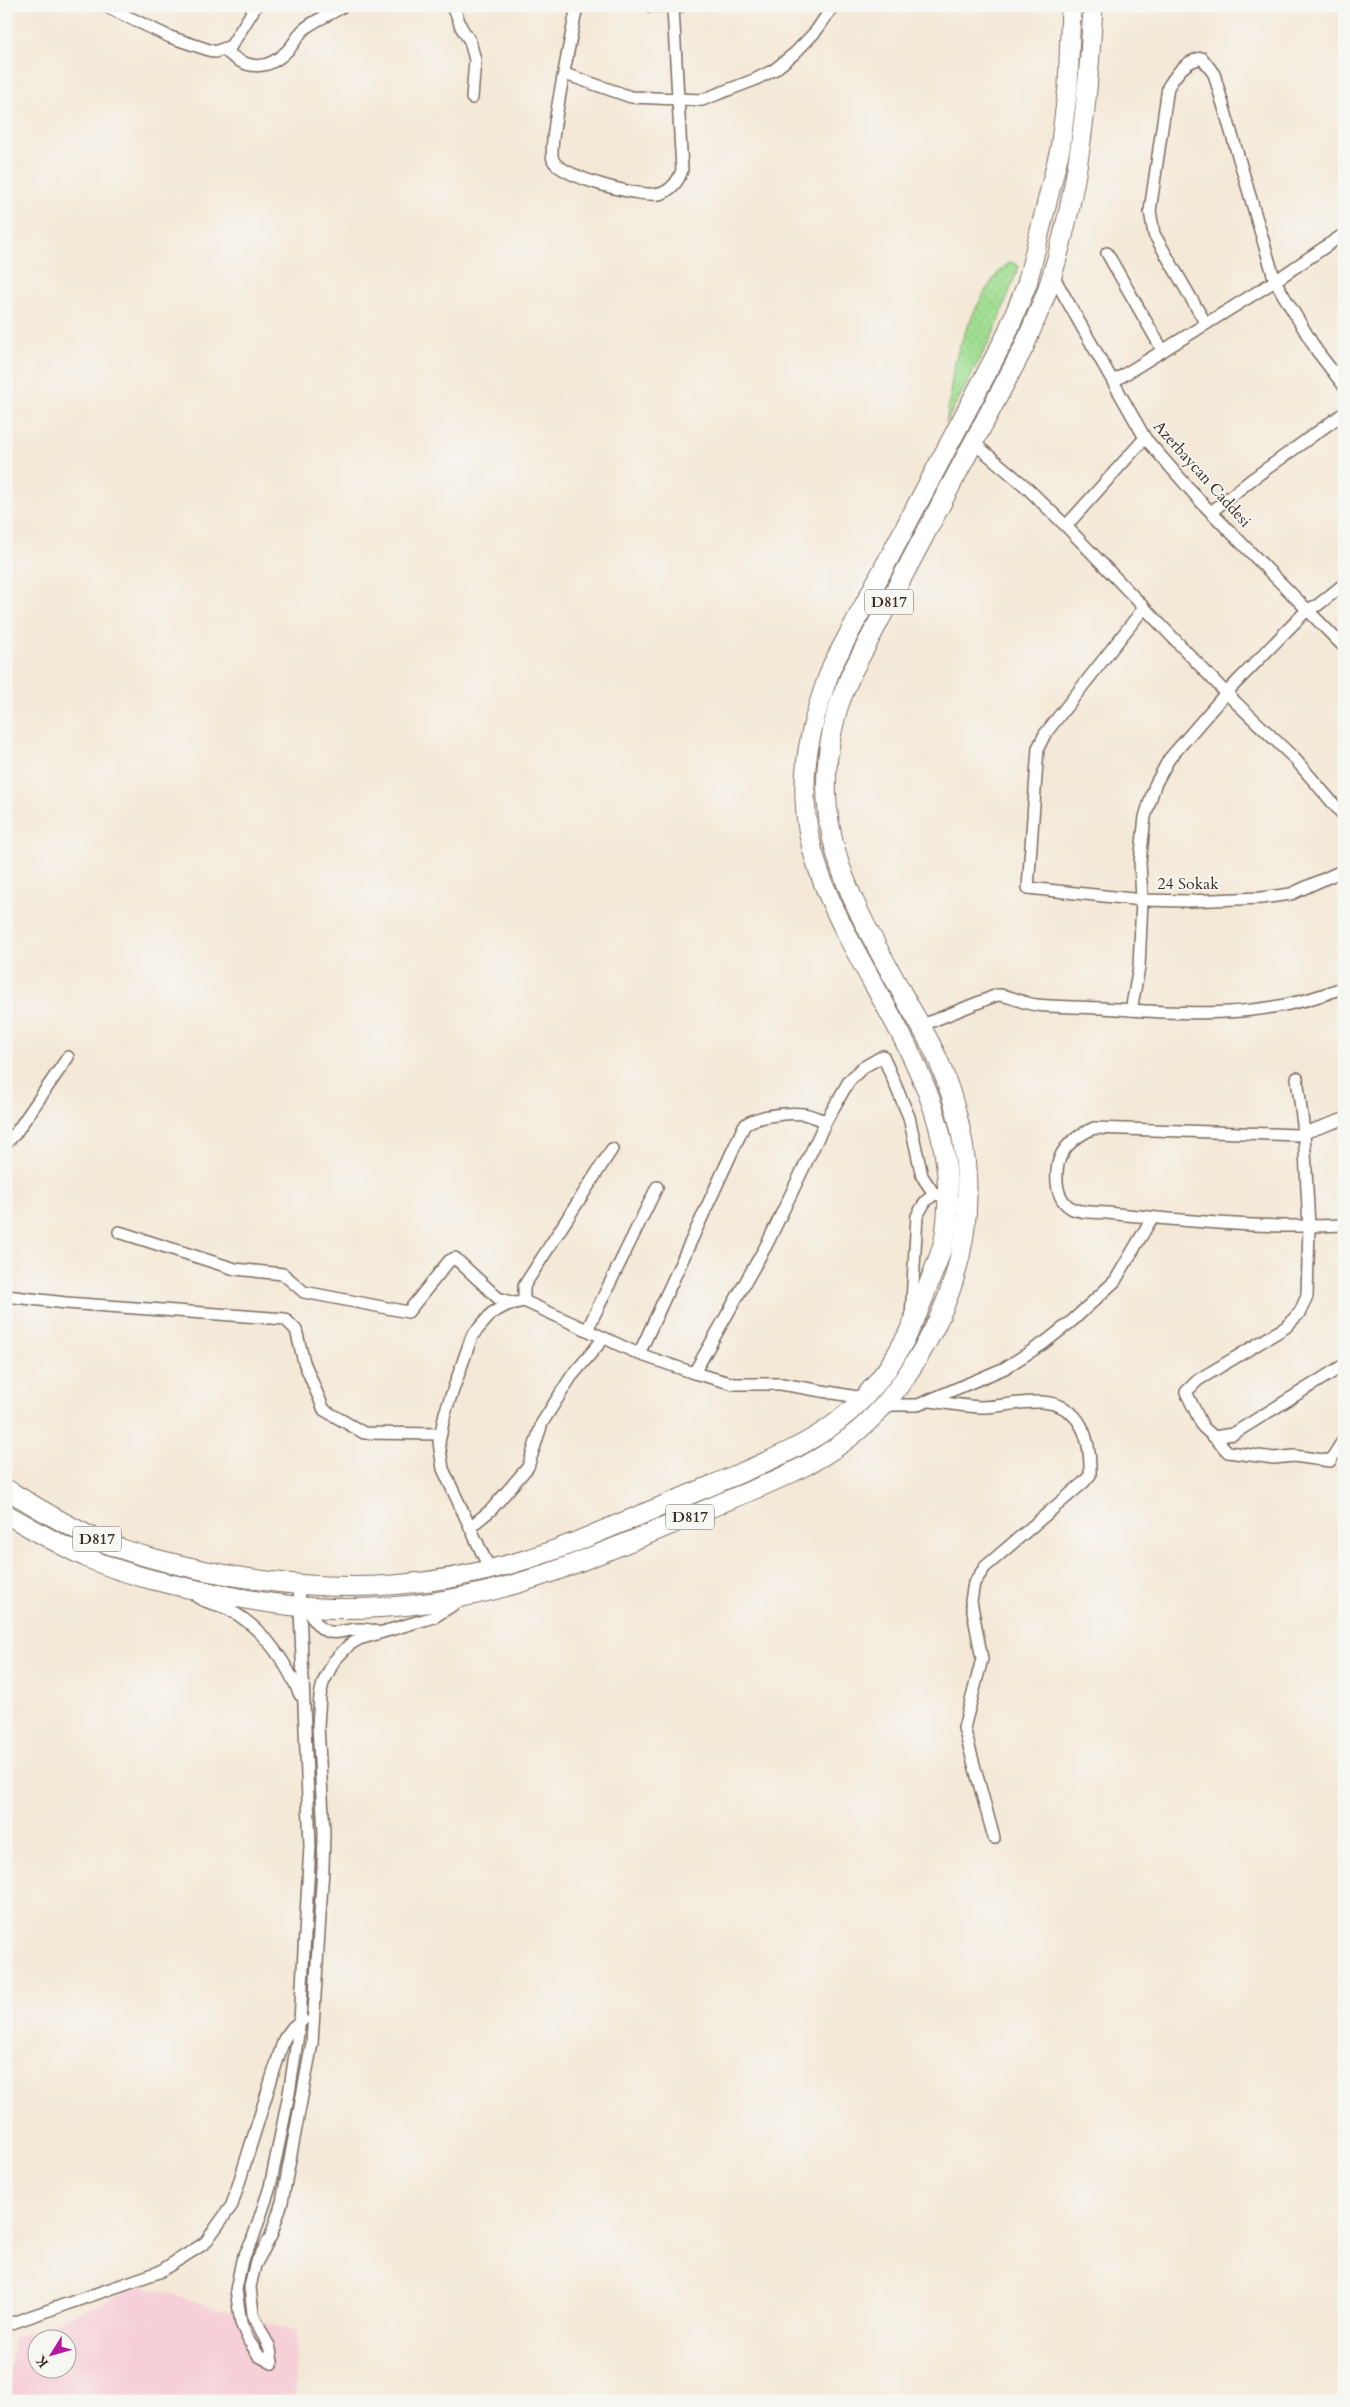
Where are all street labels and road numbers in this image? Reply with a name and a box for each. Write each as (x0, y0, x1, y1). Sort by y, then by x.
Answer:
street label: Azerbaycan Caddesi (1148, 416, 1256, 532)
road number: D817 (865, 590, 913, 614)
street label: 24 Sokak (1157, 873, 1219, 895)
road number: D817 (666, 1504, 714, 1530)
road number: D817 (73, 1526, 121, 1552)

